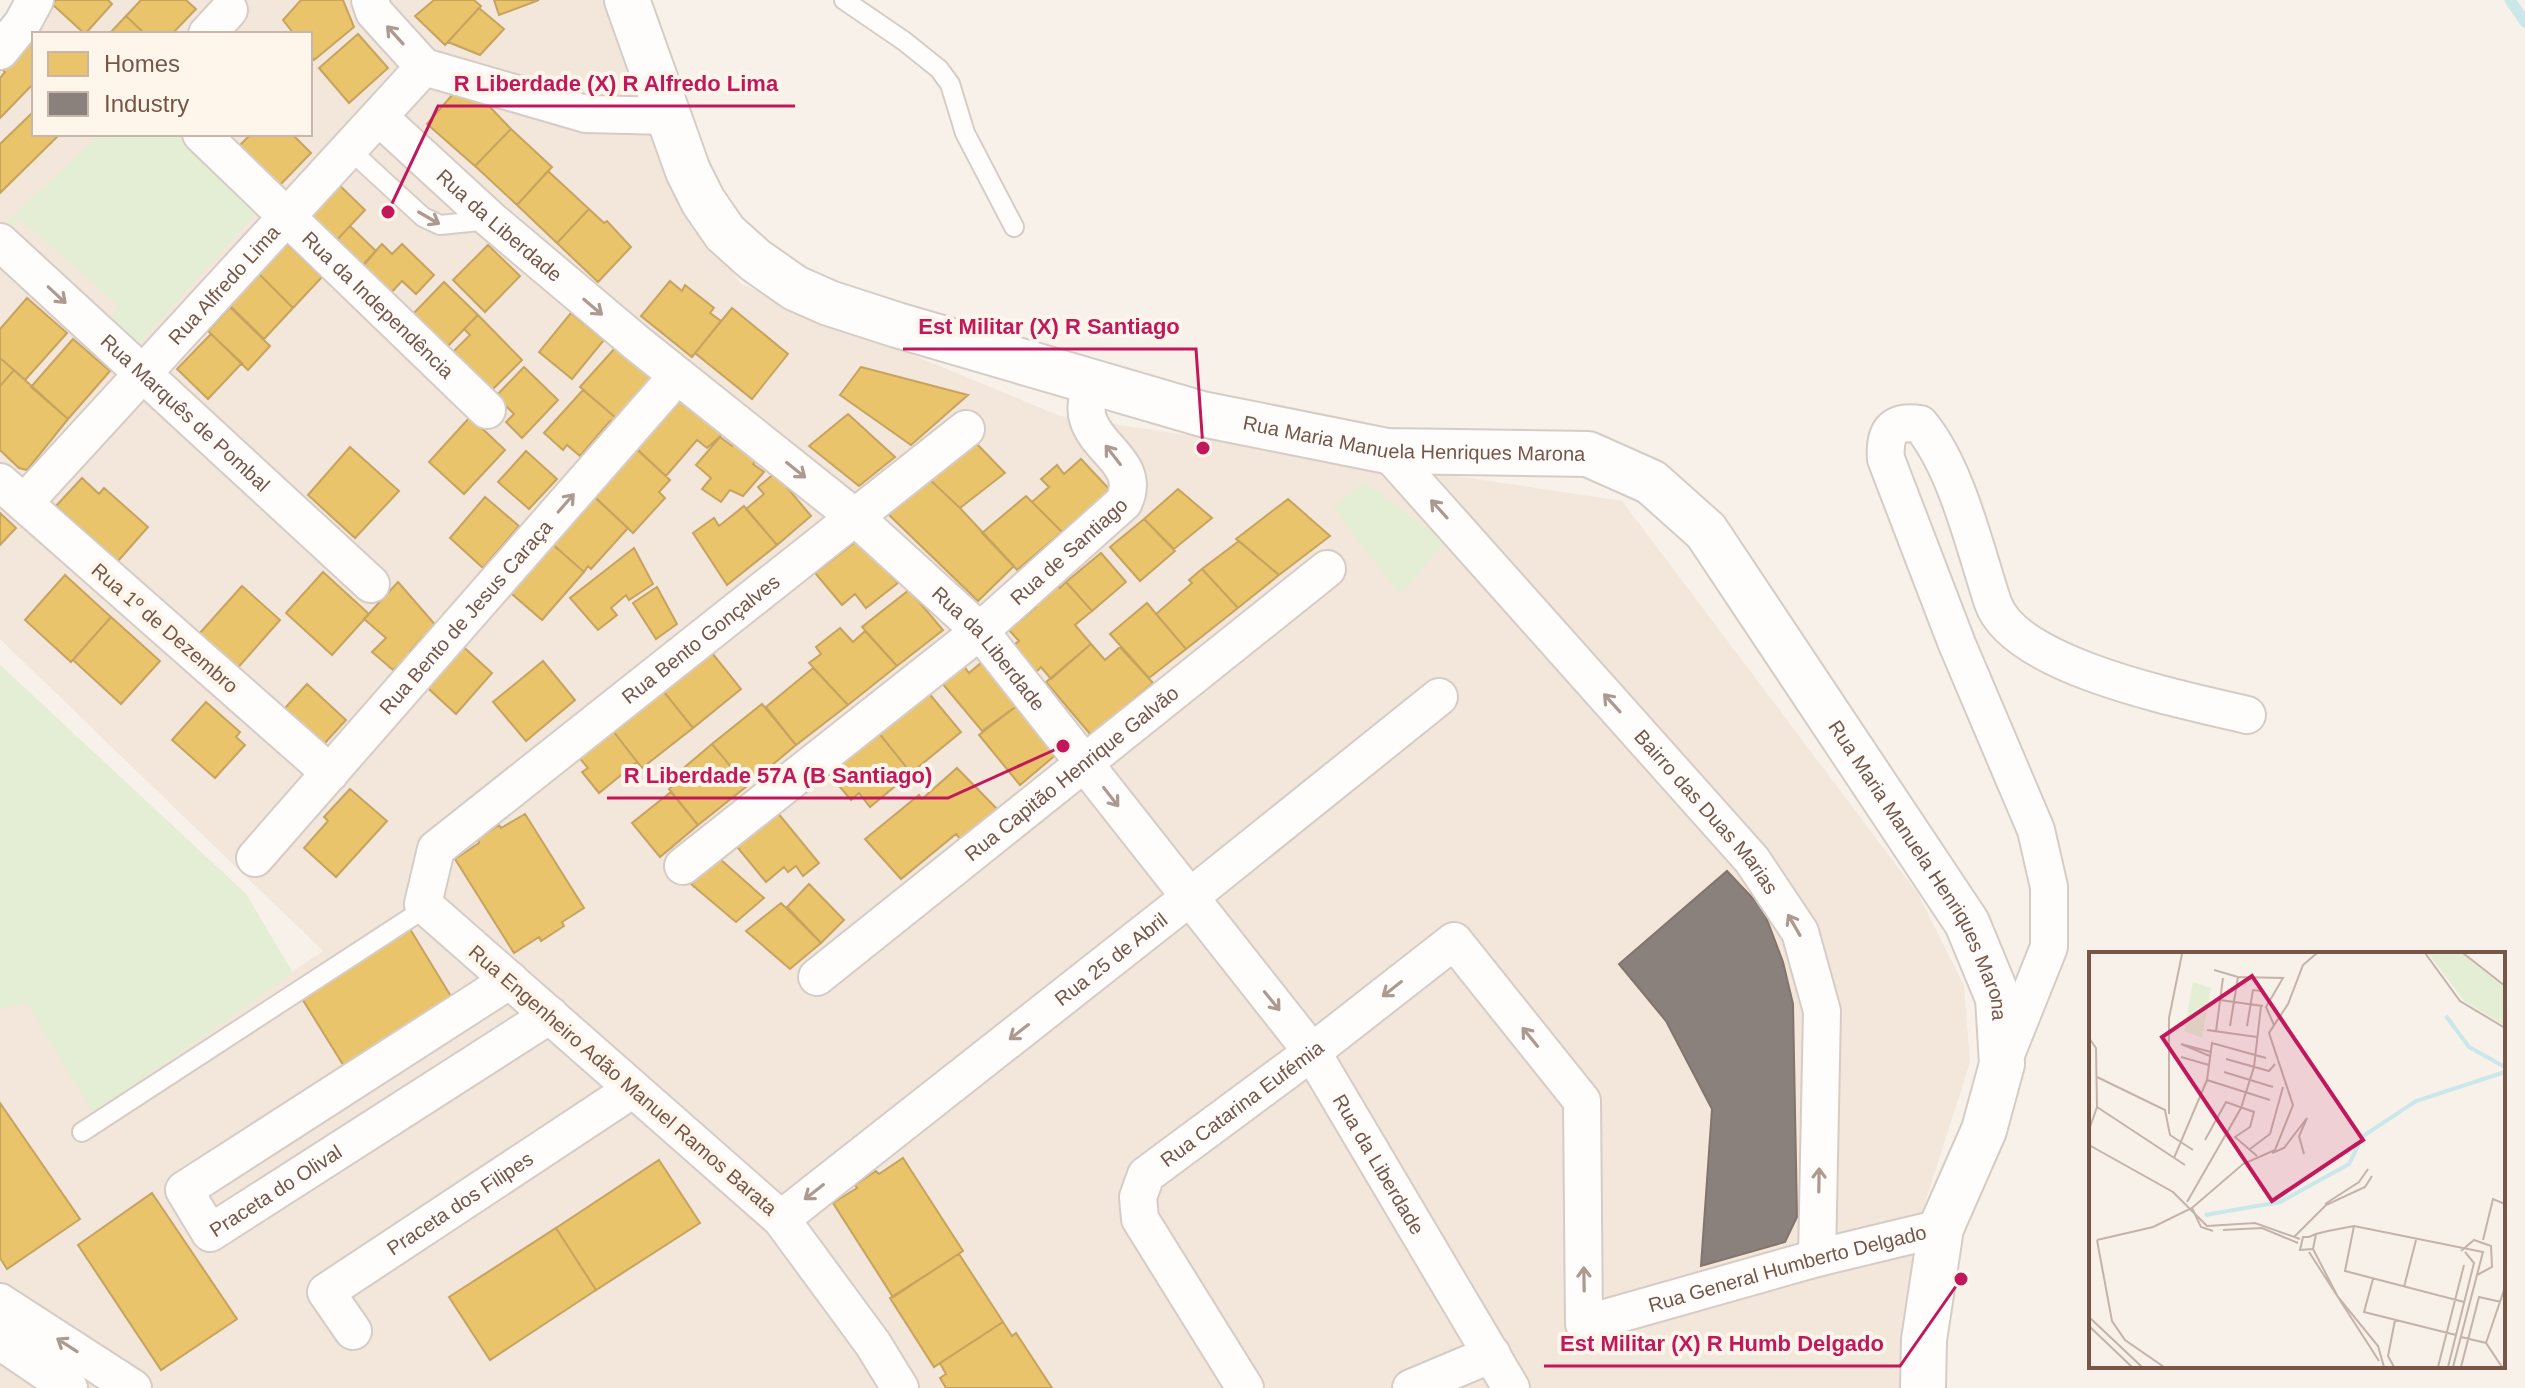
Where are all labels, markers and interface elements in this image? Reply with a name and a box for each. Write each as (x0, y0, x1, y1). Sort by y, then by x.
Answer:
one-way arrow (386, 25, 405, 46)
legend (32, 32, 312, 136)
text: Homes (104, 50, 180, 77)
callout: R Liberdade (X) R Alfredo Lima (438, 60, 795, 106)
text: R Liberdade (X) R Alfredo Lima (454, 71, 779, 96)
text: Industry (104, 90, 189, 117)
street label: Rua da Liberdade (432, 165, 566, 286)
one-way arrow (417, 210, 440, 226)
street label: Rua Alfredo Lima (164, 220, 285, 349)
street label: Rua da Independência (298, 227, 459, 383)
one-way arrow (47, 285, 67, 303)
one-way arrow (583, 298, 603, 316)
callout: Est Militar (X) R Santiago (903, 303, 1196, 349)
text: Est Militar (X) R Santiago (918, 314, 1180, 339)
street label: Rua Marquês de Pombal (96, 330, 274, 496)
street label: Rua Maria Manuela Henriques Marona (1241, 411, 1586, 465)
one-way arrow (1105, 445, 1122, 466)
one-way arrow (785, 461, 806, 479)
street label: Rua de Santiago (1006, 493, 1132, 609)
one-way arrow (557, 494, 575, 514)
one-way arrow (1430, 499, 1448, 519)
street label: Rua Bento de Jesus Caraça (375, 515, 557, 719)
street label: Rua 1º de Dezembro (87, 559, 243, 697)
street label: Rua Bento Gonçalves (618, 570, 784, 708)
street label: Rua da Liberdade (928, 582, 1050, 715)
street label: Rua Capitão Henrique Galvão (960, 681, 1183, 865)
one-way arrow (1603, 693, 1621, 713)
street label: Rua Maria Manuela Henriques Marona (1824, 716, 2010, 1022)
street label: Bairro das Duas Marias (1630, 725, 1782, 898)
callout: R Liberdade 57A (B Santiago) (607, 752, 948, 798)
text: R Liberdade 57A (B Santiago) (624, 763, 932, 788)
one-way arrow (1102, 786, 1119, 807)
street label: Rua 25 de Abril (1050, 908, 1172, 1010)
one-way arrow (1786, 914, 1802, 937)
street label: Rua Engenheiro Adão Manuel Ramos Barata (465, 940, 782, 1220)
inset map (2089, 952, 2505, 1368)
one-way arrow (1382, 981, 1403, 998)
one-way arrow (1263, 990, 1281, 1011)
one-way arrow (1009, 1023, 1030, 1040)
one-way arrow (1521, 1027, 1539, 1048)
street label: Rua Catarina Eufémia (1156, 1036, 1328, 1171)
street label: Rua da Liberdade (1329, 1090, 1429, 1238)
street label: Praceta do Olival (206, 1141, 346, 1241)
street label: Praceta dos Filipes (383, 1147, 537, 1260)
one-way arrow (1811, 1167, 1826, 1194)
one-way arrow (804, 1184, 825, 1201)
street label: Rua General Humberto Delgado (1646, 1221, 1929, 1316)
one-way arrow (1576, 1266, 1592, 1293)
callout: Est Militar (X) R Humb Delgado (1544, 1320, 1900, 1366)
text: Est Militar (X) R Humb Delgado (1560, 1331, 1884, 1356)
one-way arrow (57, 1337, 79, 1354)

